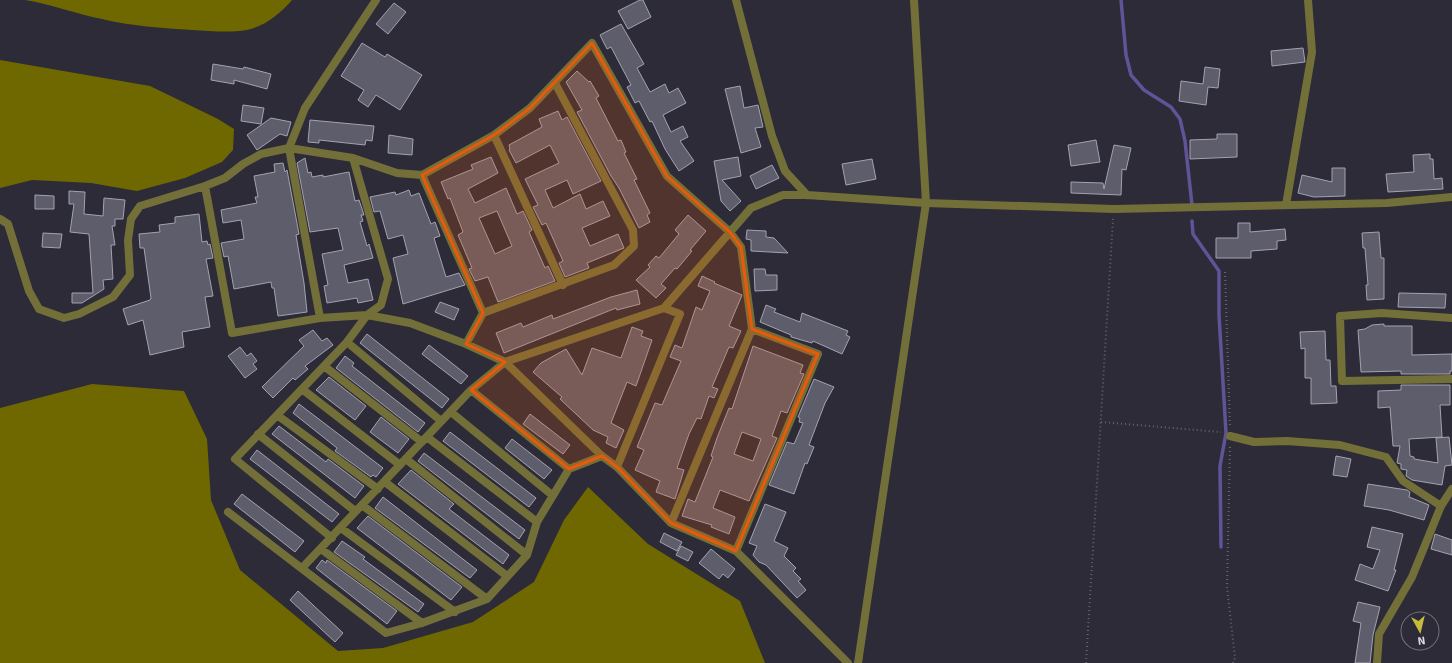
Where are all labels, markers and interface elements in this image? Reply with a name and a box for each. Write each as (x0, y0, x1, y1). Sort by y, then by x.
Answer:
north arrow (1400, 611, 1440, 651)
text: N (1417, 633, 1426, 647)

